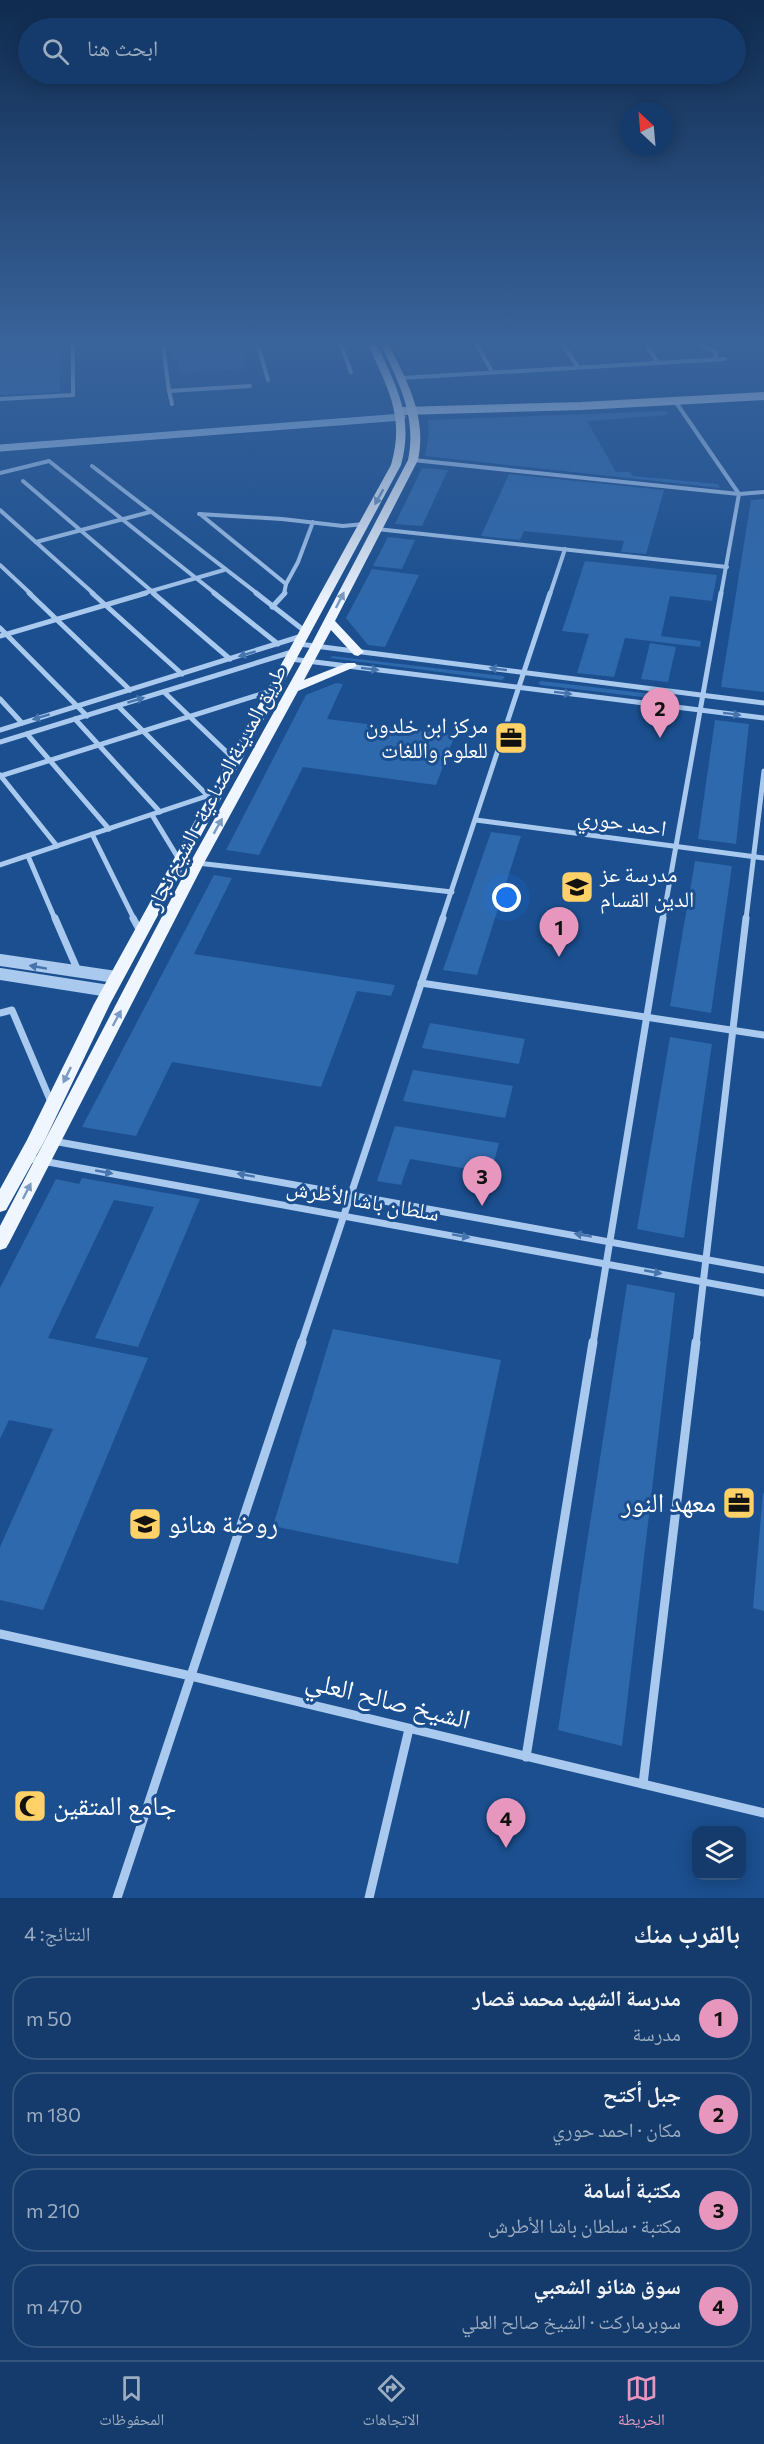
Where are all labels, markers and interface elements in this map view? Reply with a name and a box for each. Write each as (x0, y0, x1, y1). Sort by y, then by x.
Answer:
search box (18, 18, 746, 84)
text: ابحث هنا (87, 34, 158, 61)
icon: search (39, 35, 72, 68)
north arrow (620, 102, 674, 156)
one-way arrow (374, 489, 384, 506)
one-way arrow (335, 591, 345, 608)
one-way arrow (238, 649, 256, 659)
street label: طريق المدينة الصناعية- الشيخ نجار (139, 659, 293, 916)
one-way arrow (360, 664, 379, 673)
one-way arrow (488, 665, 507, 674)
one-way arrow (554, 688, 573, 697)
pin: 2 (640, 688, 680, 738)
one-way arrow (127, 695, 145, 704)
one-way arrow (722, 709, 741, 718)
place label: مركز ابن خلدون للعلوم واللغات (365, 711, 488, 765)
one-way arrow (32, 713, 50, 722)
office icon: مركز ابن خلدون للعلوم واللغات (493, 720, 529, 756)
street label: احمد حوري (575, 802, 668, 846)
one-way arrow (212, 818, 222, 835)
place label: مدرسة عز الدين القسام (599, 860, 694, 914)
school or university icon: مدرسة عز الدين القسام (559, 869, 595, 905)
your location (492, 883, 521, 912)
pin: 1 (540, 908, 578, 957)
one-way arrow (28, 962, 47, 971)
one-way arrow (112, 1009, 122, 1026)
one-way arrow (63, 1067, 72, 1084)
pin: 3 (462, 1156, 502, 1206)
one-way arrow (95, 1168, 114, 1177)
one-way arrow (236, 1171, 255, 1180)
street label: سلطان باشا الأطرش (284, 1173, 442, 1227)
one-way arrow (22, 1182, 32, 1199)
one-way arrow (573, 1231, 592, 1240)
one-way arrow (452, 1232, 471, 1241)
one-way arrow (644, 1268, 663, 1277)
place label: معهد النور (620, 1485, 716, 1518)
office icon: معهد النور (721, 1485, 757, 1521)
school or university icon: روضة هنانو (127, 1506, 163, 1542)
place label: روضة هنانو (168, 1506, 278, 1539)
street label: الشيخ صالح العلي (301, 1662, 474, 1741)
mosque icon: جامع المتقين (12, 1788, 48, 1824)
place label: جامع المتقين (53, 1788, 176, 1823)
pin: 4 (486, 1798, 526, 1848)
map controls (692, 1826, 746, 1880)
button: layers (692, 1826, 746, 1880)
text: بالقرب منك (634, 1917, 740, 1948)
text: النتائج: 4 (24, 1921, 90, 1945)
text: مدرسة الشهيد محمد قصار (472, 1984, 681, 2011)
text: 50 m (26, 2006, 72, 2030)
text: 1 (714, 2006, 723, 2030)
text: مدرسة (632, 2021, 681, 2045)
text: جبل أكتح (603, 2080, 681, 2107)
text: 180 m (26, 2102, 81, 2126)
text: 2 (713, 2102, 724, 2126)
text: مكان · احمد حوري (552, 2117, 681, 2141)
text: مكتبة أسامة (583, 2176, 681, 2203)
text: 210 m (26, 2198, 80, 2222)
text: 3 (713, 2198, 724, 2222)
text: مكتبة · سلطان باشا الأطرش (488, 2213, 681, 2237)
text: سوق هنانو الشعبي (533, 2272, 681, 2299)
text: 470 m (26, 2294, 82, 2318)
text: 4 (712, 2294, 725, 2318)
text: سوبرماركت · الشيخ صالح العلي (461, 2309, 681, 2333)
tab: المحفوظات (99, 2372, 164, 2435)
tab: الاتجاهات (363, 2372, 419, 2435)
tab: الخريطة (618, 2372, 665, 2435)

